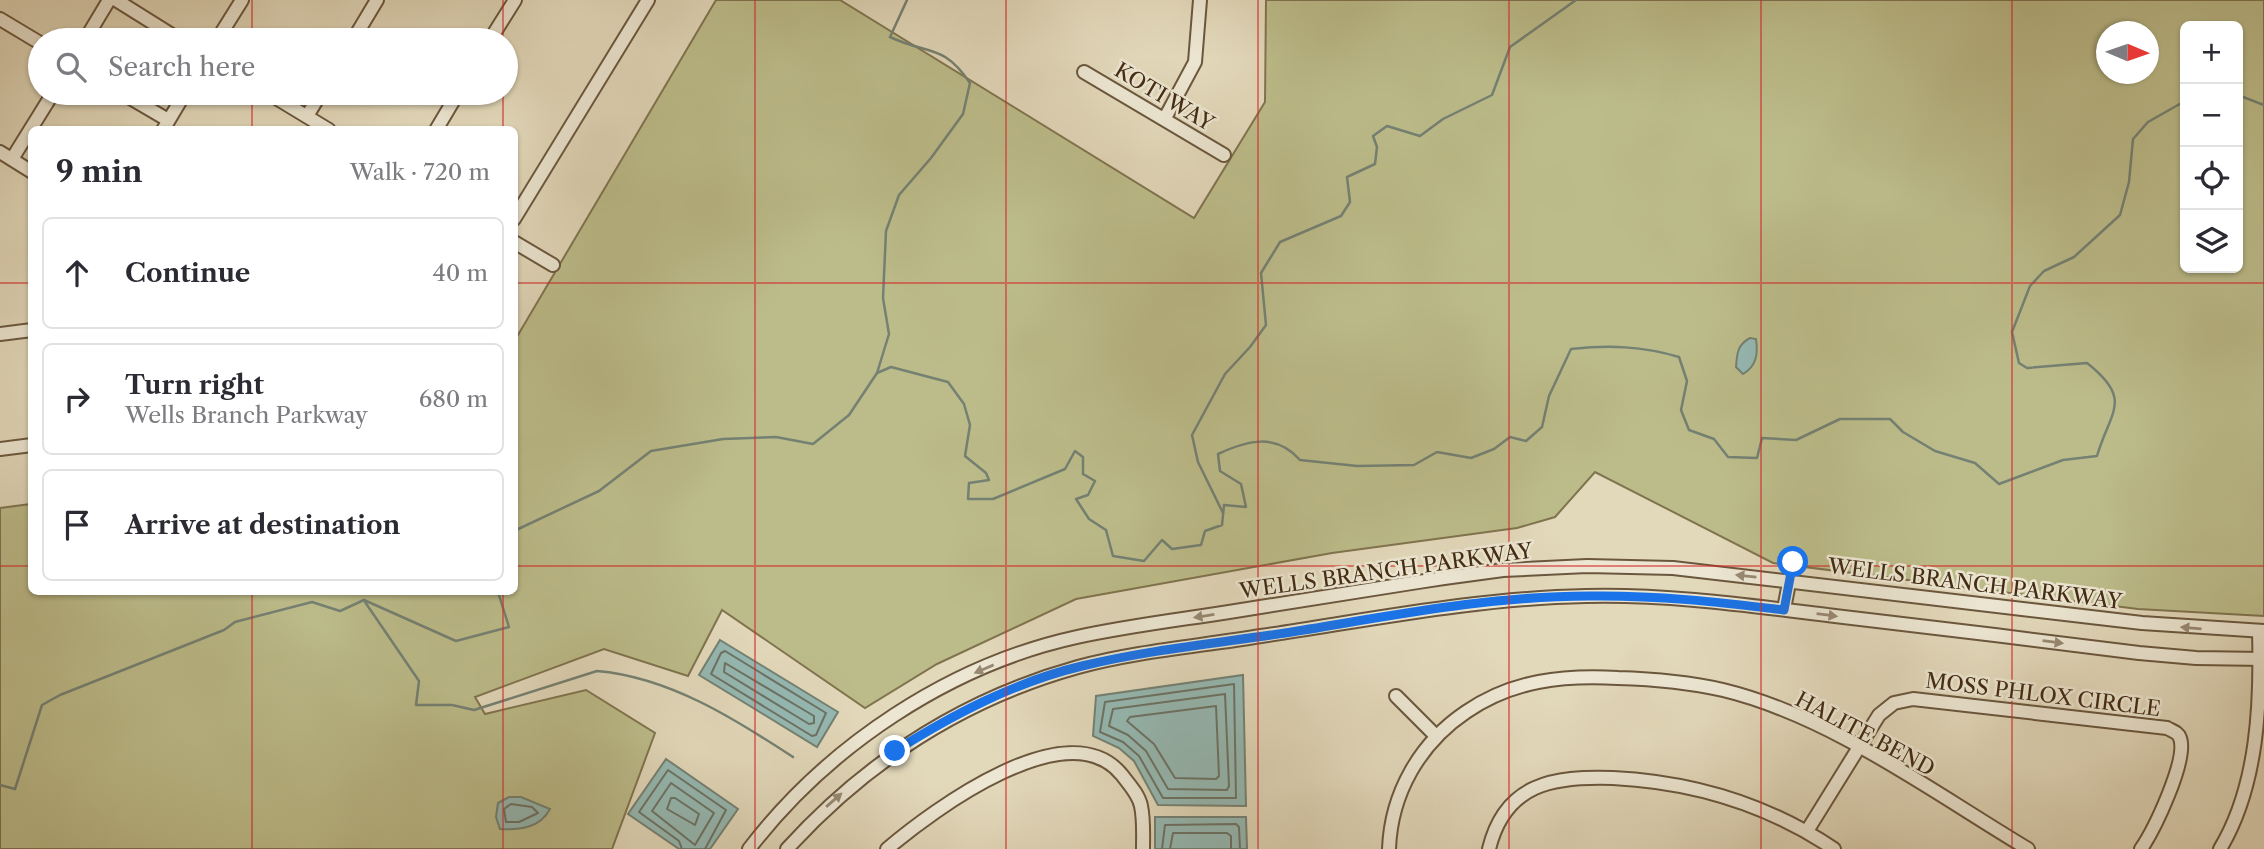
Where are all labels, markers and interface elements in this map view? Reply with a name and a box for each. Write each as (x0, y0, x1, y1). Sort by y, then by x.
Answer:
north arrow (2096, 21, 2159, 84)
map controls (2180, 21, 2243, 273)
button: + (2180, 21, 2243, 84)
search box (28, 28, 518, 105)
icon: search (52, 48, 90, 86)
text: Search here (108, 51, 255, 83)
street label: KOTI WAY (1110, 57, 1219, 137)
button: − (2180, 84, 2243, 147)
button: locate (2180, 147, 2243, 210)
text: 9 min (56, 153, 143, 190)
text: Walk · 720 m (350, 158, 490, 186)
button: layers (2180, 210, 2243, 273)
icon: ahead (58, 254, 96, 292)
text: Continue (125, 257, 250, 289)
text: 40 m (433, 259, 488, 287)
text: Turn right (125, 369, 264, 401)
icon: right (58, 380, 96, 418)
text: 680 m (419, 385, 488, 413)
text: Wells Branch Parkway (125, 401, 368, 429)
icon: arrive (58, 506, 96, 544)
text: Arrive at destination (125, 509, 400, 541)
street label: WELLS BRANCH PARKWAY (1237, 537, 1535, 604)
route start (1777, 546, 1808, 577)
street label: WELLS BRANCH PARKWAY (1826, 553, 2125, 614)
one-way arrow (1735, 570, 1757, 581)
one-way arrow (1816, 609, 1838, 620)
one-way arrow (1193, 610, 1215, 621)
one-way arrow (2180, 622, 2202, 633)
one-way arrow (2042, 637, 2064, 648)
one-way arrow (973, 664, 994, 675)
street label: MOSS PHLOX CIRCLE (1924, 668, 2162, 721)
street label: HALITE BEND (1791, 686, 1939, 781)
route end (879, 735, 910, 766)
one-way arrow (825, 792, 843, 808)

